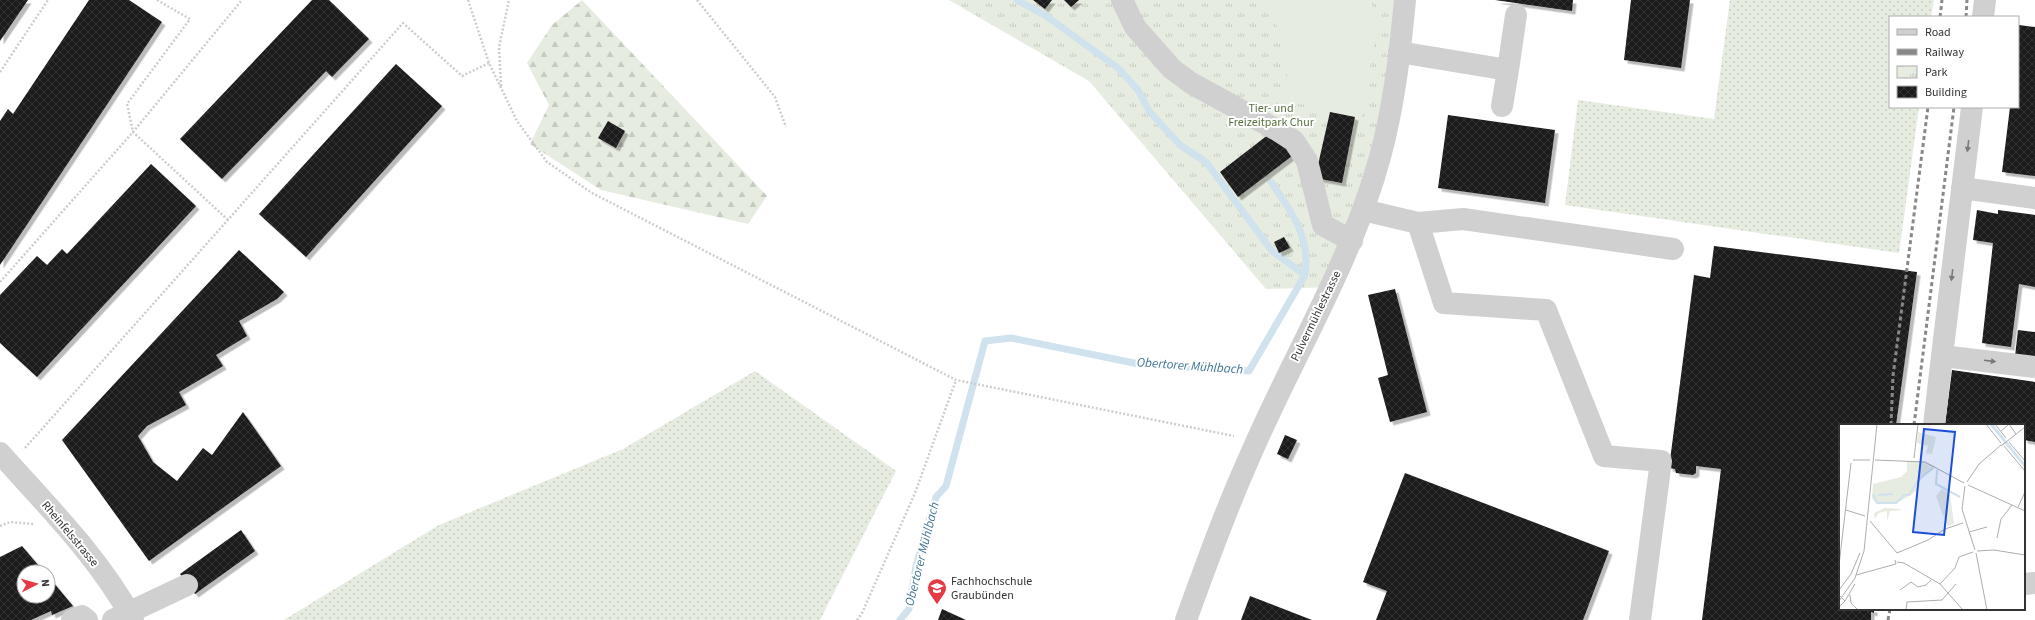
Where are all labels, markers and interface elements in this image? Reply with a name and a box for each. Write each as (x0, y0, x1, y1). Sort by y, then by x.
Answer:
legend (1889, 16, 2019, 108)
text: Road (1925, 24, 1951, 41)
text: Railway (1925, 44, 1964, 61)
text: Park (1925, 64, 1947, 81)
text: Building (1925, 84, 1967, 101)
park label: Tier- und Freizeitpark Chur (1228, 100, 1315, 131)
one-way arrow (1964, 140, 1971, 152)
street label: Pulvermühlestrasse (1287, 268, 1345, 364)
one-way arrow (1948, 269, 1955, 281)
water label: Obertorer Mühlbach (1136, 353, 1244, 379)
one-way arrow (1984, 358, 1996, 364)
inset map (1839, 424, 2025, 610)
street label: Rheinfelsstrasse (37, 497, 103, 571)
water label: Obertorer Mühlbach (900, 500, 944, 608)
north arrow (16, 564, 56, 604)
place label: Fachhochschule Graubünden (951, 573, 1032, 604)
school or university icon: Fachhochschule Graubünden (926, 577, 948, 605)
text: N (38, 579, 53, 587)

